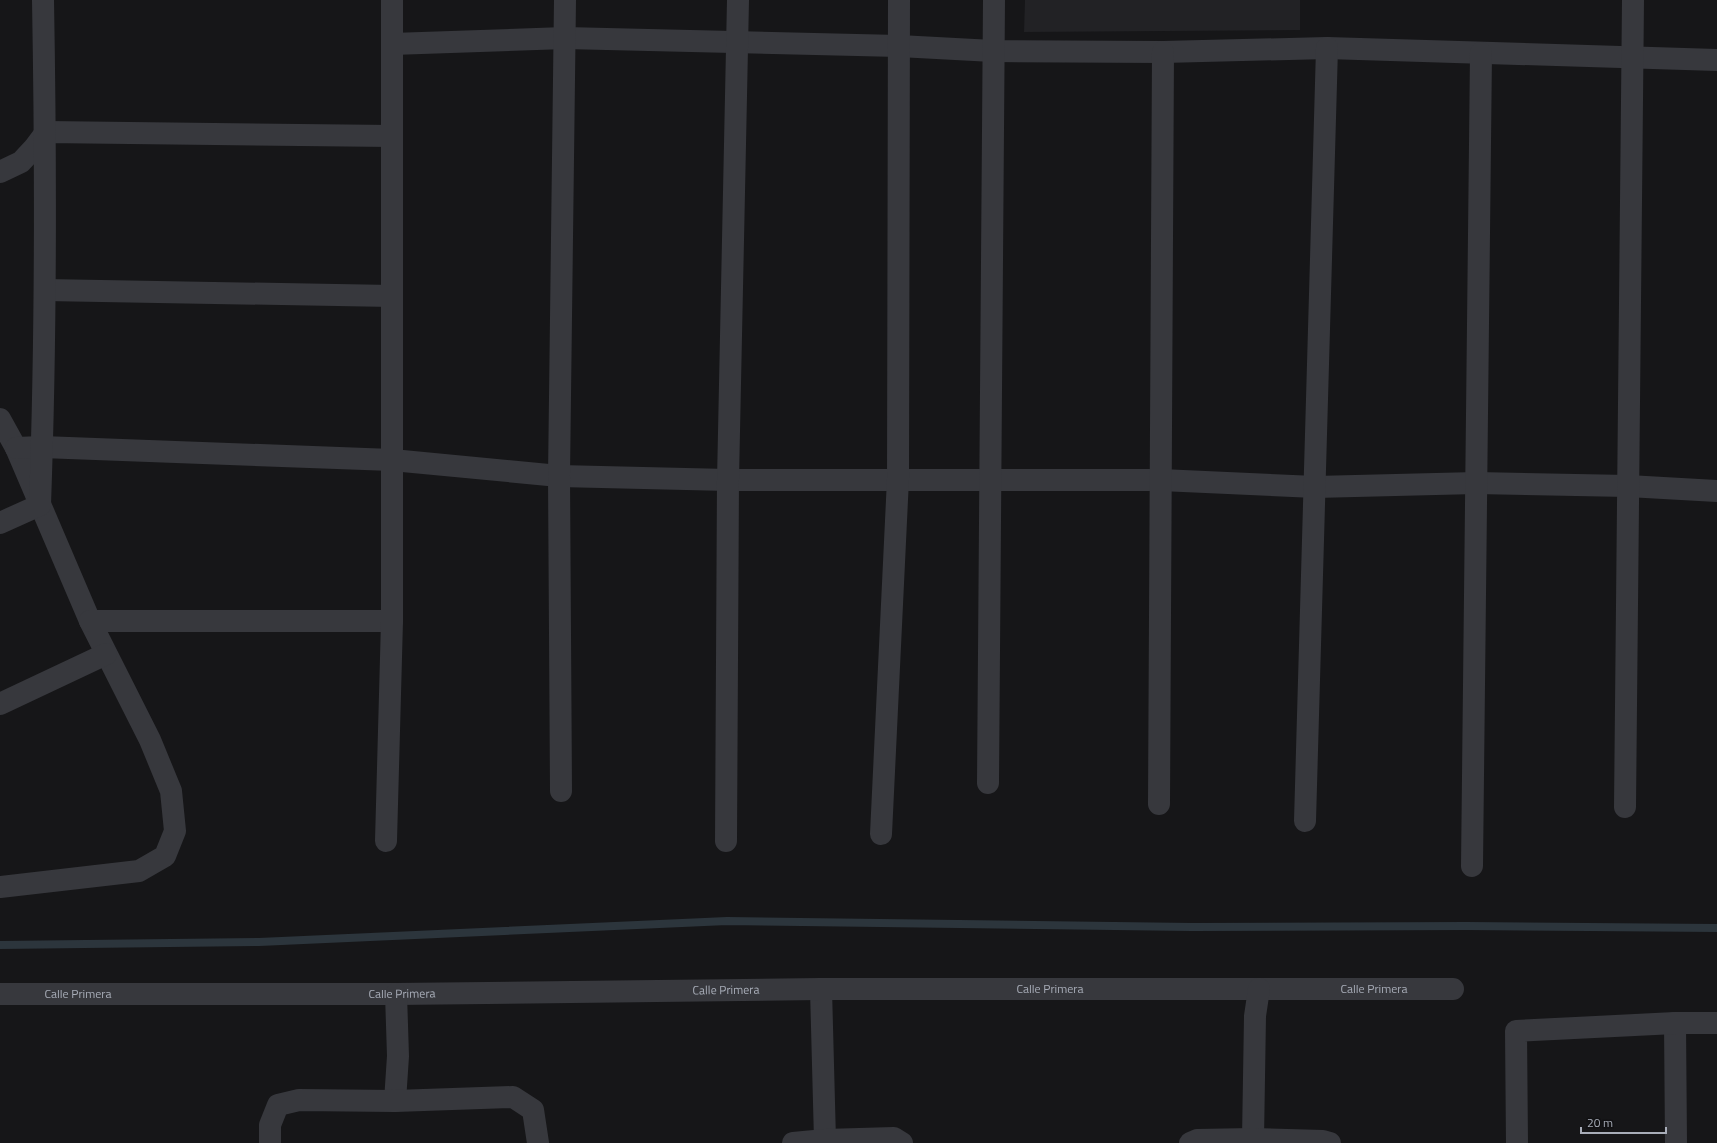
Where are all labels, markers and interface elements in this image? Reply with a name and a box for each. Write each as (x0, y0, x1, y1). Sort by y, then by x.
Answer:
street label: Calle Primera (1016, 979, 1083, 998)
street label: Calle Primera (1340, 979, 1407, 998)
street label: Calle Primera (692, 980, 760, 1000)
street label: Calle Primera (44, 984, 112, 1003)
street label: Calle Primera (368, 984, 436, 1003)
scale bar (1581, 1109, 1666, 1135)
text: 20 m (1587, 1113, 1613, 1132)

